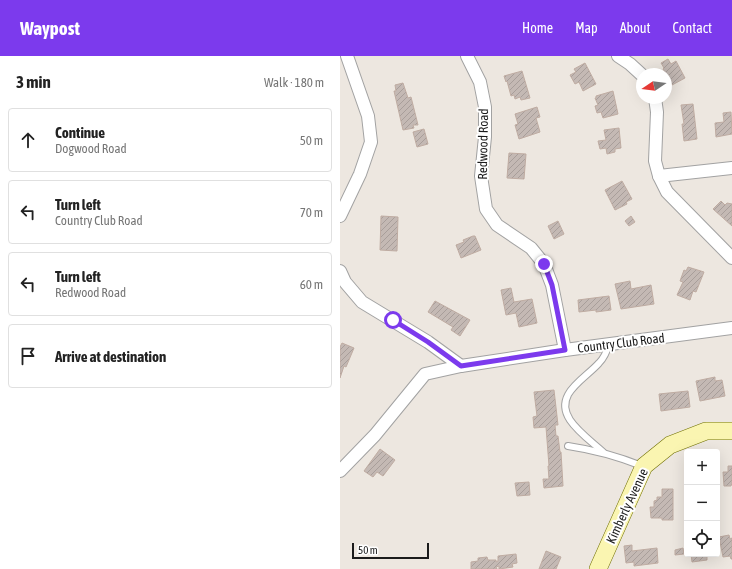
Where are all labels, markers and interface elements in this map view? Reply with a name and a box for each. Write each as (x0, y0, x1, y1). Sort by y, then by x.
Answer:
text: Waypost (20, 17, 80, 39)
text: Home (522, 20, 553, 36)
text: Map (575, 20, 598, 36)
text: About (620, 20, 651, 36)
text: Contact (673, 20, 712, 36)
north arrow (636, 68, 672, 104)
text: 3 min (16, 72, 51, 92)
text: Walk · 180 m (264, 75, 324, 90)
street label: Redwood Road (475, 108, 491, 180)
text: Continue (55, 124, 105, 141)
icon: ahead (17, 129, 39, 151)
text: 50 m (300, 133, 323, 148)
text: Dogwood Road (55, 141, 127, 156)
text: Turn left (55, 196, 101, 213)
icon: left (17, 201, 39, 223)
text: 70 m (300, 205, 323, 220)
text: Country Club Road (55, 213, 143, 228)
route end (535, 255, 553, 273)
text: Turn left (55, 268, 101, 285)
icon: left (17, 273, 39, 295)
text: 60 m (300, 277, 323, 292)
text: Redwood Road (55, 285, 126, 300)
route start (384, 311, 402, 329)
street label: Country Club Road (577, 330, 665, 356)
icon: arrive (17, 345, 39, 367)
text: Arrive at destination (55, 348, 166, 365)
map controls (684, 449, 720, 557)
button: + (684, 449, 720, 485)
street label: Kimberly Avenue (603, 466, 651, 546)
button: − (684, 485, 720, 521)
button: locate (684, 521, 720, 557)
scale bar (352, 541, 429, 560)
text: 50 m (358, 544, 378, 556)

